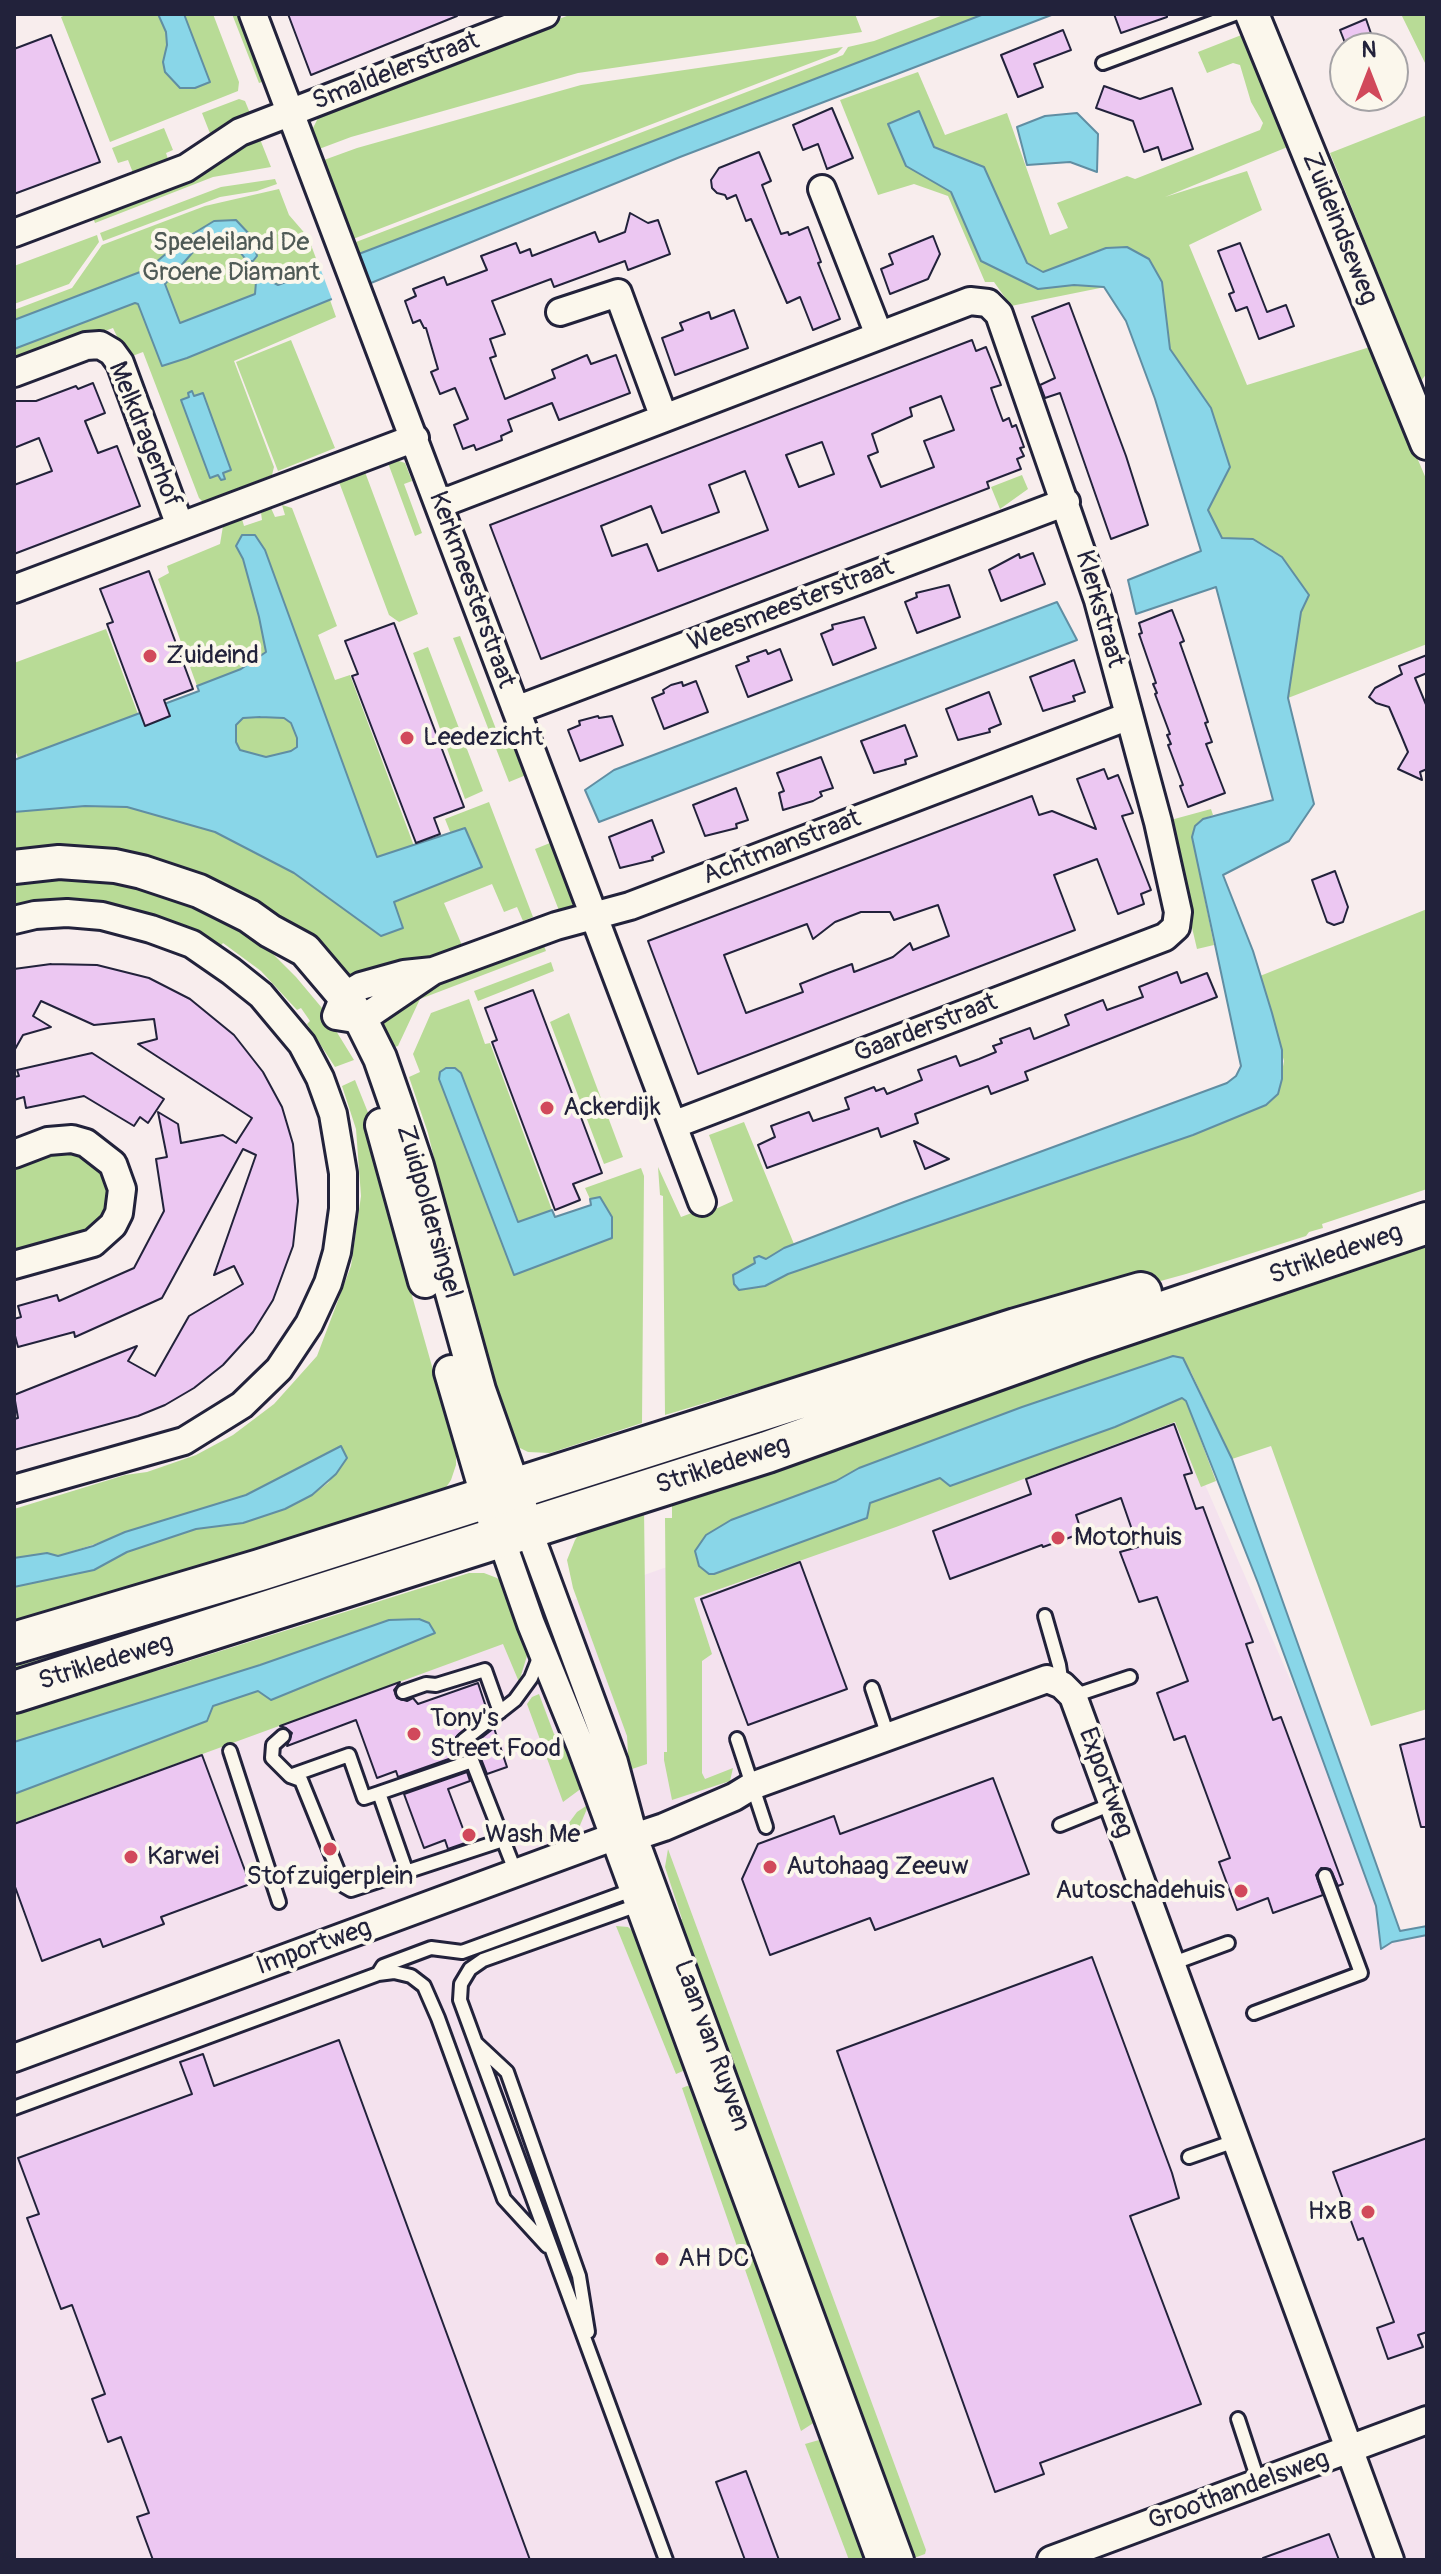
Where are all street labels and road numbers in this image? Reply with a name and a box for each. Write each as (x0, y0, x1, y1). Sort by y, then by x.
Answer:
street label: Smaldelerstraat (308, 26, 484, 118)
street label: Zuideindseweg (1294, 149, 1384, 309)
street label: Melkdragerhof (101, 357, 187, 513)
street label: Kerkmeesterstraat (421, 487, 521, 693)
street label: Klerkstraat (1067, 547, 1131, 671)
street label: Weesmeesterstraat (684, 552, 898, 660)
street label: Achtmanstraat (699, 804, 865, 892)
street label: Gaarderstraat (850, 987, 1002, 1071)
street label: Zuidpoldersingel (388, 1122, 468, 1302)
street label: Strikledeweg (1265, 1218, 1407, 1292)
street label: Strikledeweg (652, 1430, 794, 1502)
street label: Strikledeweg (35, 1628, 177, 1698)
street label: Exportweg (1071, 1724, 1139, 1842)
street label: Importweg (252, 1913, 376, 1983)
street label: Laan van Ruyven (666, 1956, 756, 2136)
street label: Groothandelsweg (1145, 2444, 1333, 2538)

